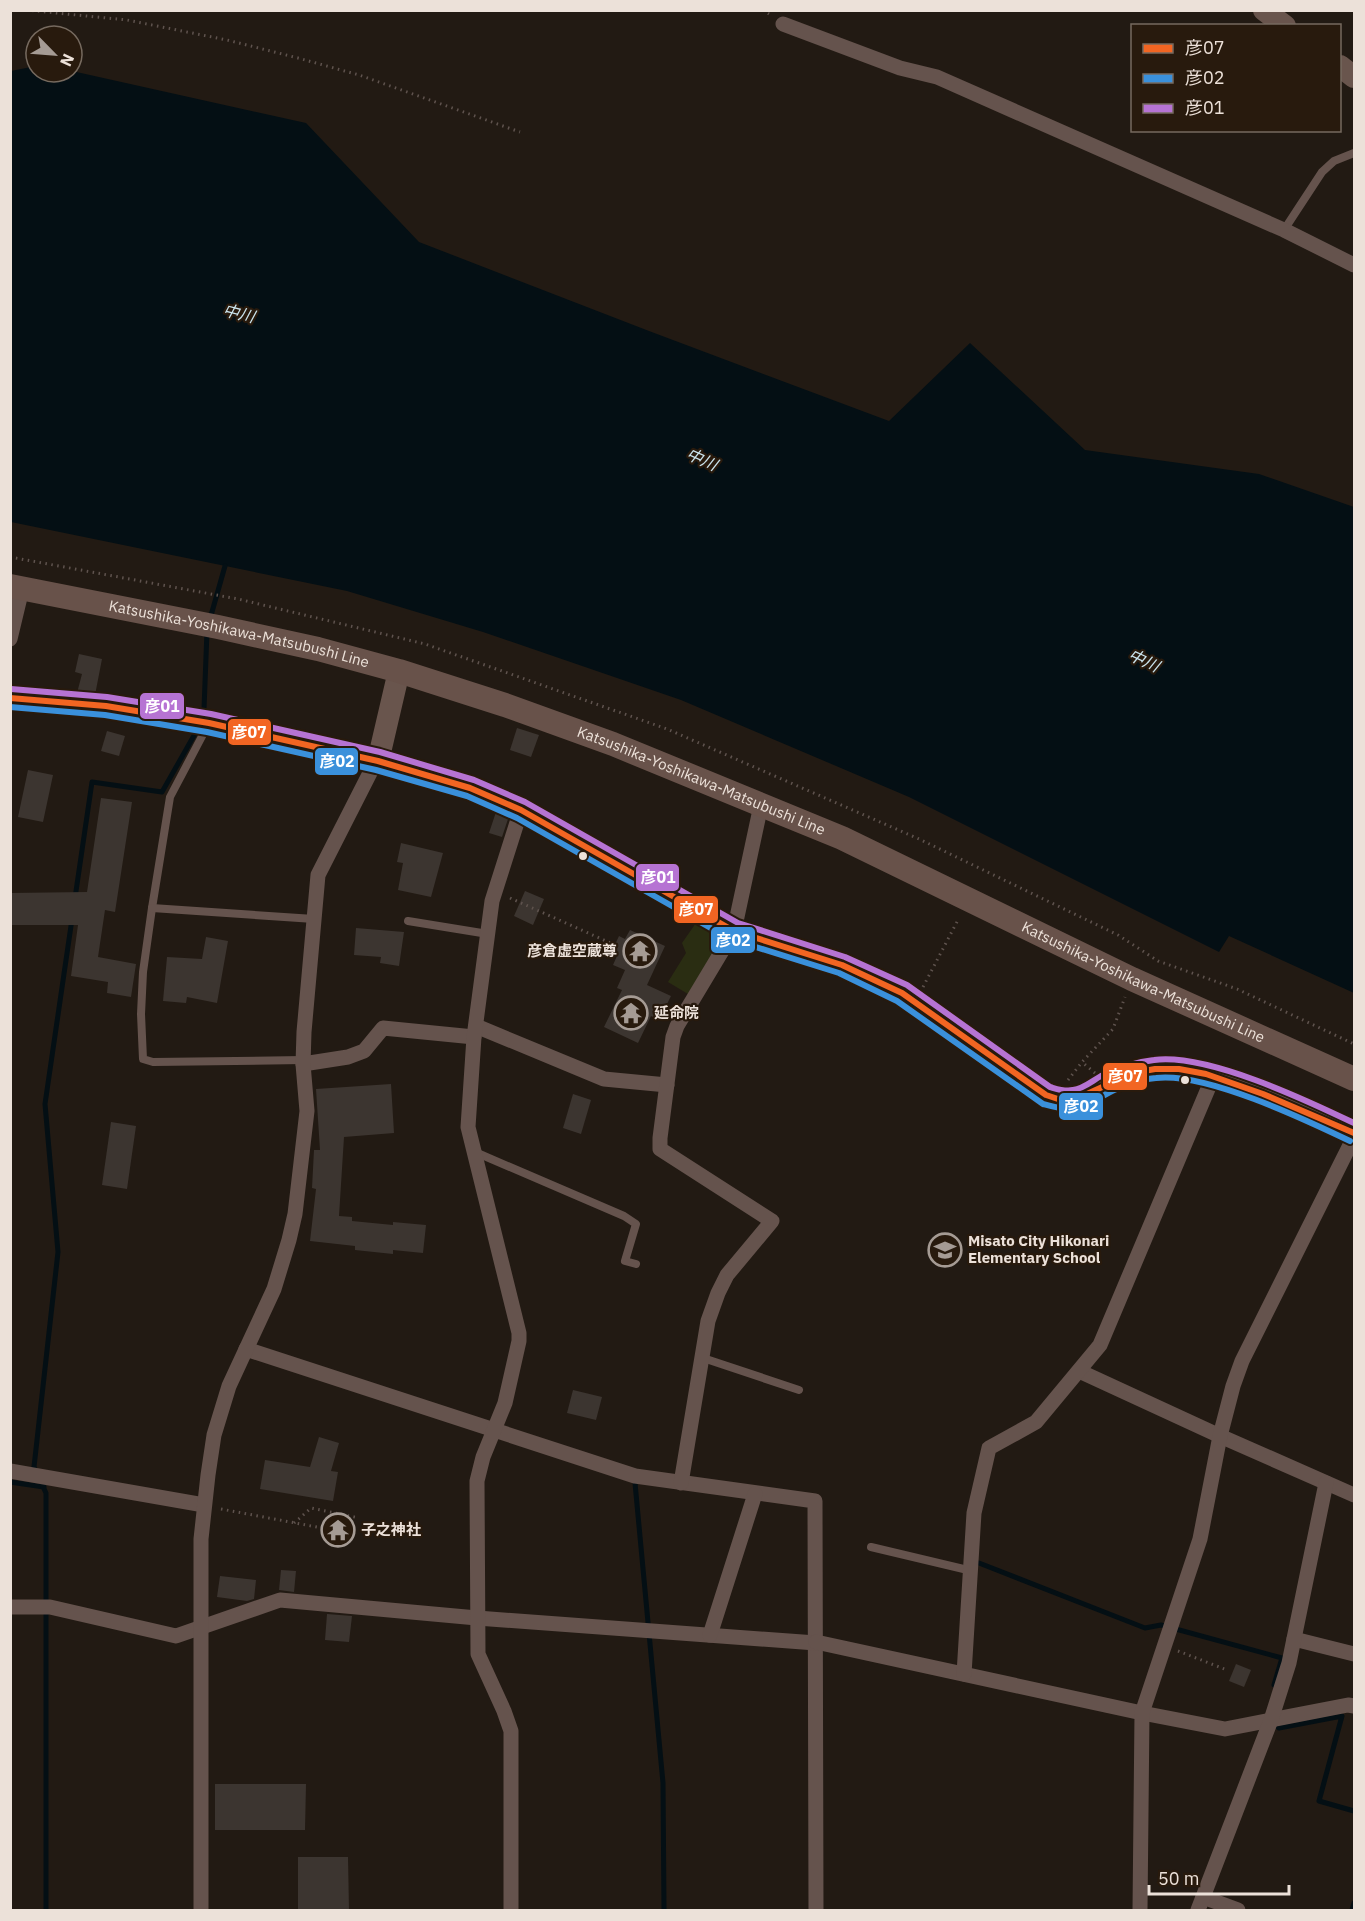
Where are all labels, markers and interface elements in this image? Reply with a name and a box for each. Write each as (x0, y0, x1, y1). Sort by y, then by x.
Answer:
north arrow (24, 24, 84, 84)
legend (1131, 24, 1341, 132)
text: 彦07 (1185, 36, 1225, 59)
text: N (56, 51, 79, 70)
text: 彦02 (1185, 66, 1225, 89)
text: 彦01 (1185, 96, 1225, 119)
water label: 中川 (221, 299, 259, 327)
water label: 中川 (683, 443, 723, 475)
street label: Katsushika-Yoshikawa-Matsubushi Line (107, 596, 371, 671)
water label: 中川 (1125, 644, 1165, 677)
line badge: 彦01 (139, 692, 185, 720)
text: 彦01 (144, 696, 180, 716)
line badge: 彦07 (227, 718, 272, 746)
text: 彦07 (231, 722, 267, 742)
street label: Katsushika-Yoshikawa-Matsubushi Line (575, 722, 828, 839)
line badge: 彦02 (314, 747, 359, 776)
text: 彦02 (319, 751, 355, 771)
unlabelled marker (577, 850, 589, 862)
line badge: 彦01 (635, 863, 680, 892)
text: 彦01 (640, 867, 676, 887)
line badge: 彦07 (673, 895, 719, 924)
text: 彦07 (678, 899, 714, 919)
street label: Katsushika-Yoshikawa-Matsubushi Line (1019, 917, 1268, 1047)
line badge: 彦02 (710, 926, 756, 954)
text: 彦02 (715, 930, 751, 950)
temple icon: 彦倉虚空蔵尊 (622, 933, 658, 969)
place label: 彦倉虚空蔵尊 (527, 941, 617, 960)
temple icon: 延命院 (613, 995, 649, 1031)
place label: 延命院 (654, 1003, 699, 1022)
line badge: 彦07 (1102, 1062, 1148, 1091)
text: 彦07 (1107, 1066, 1143, 1086)
unlabelled marker (1179, 1074, 1191, 1086)
line badge: 彦02 (1058, 1092, 1104, 1121)
text: 彦02 (1063, 1096, 1099, 1116)
place label: Misato City Hikonari Elementary School (968, 1231, 1109, 1267)
school or university icon: Misato City Hikonari Elementary School (927, 1232, 963, 1268)
temple icon: 子之神社 (320, 1512, 356, 1548)
place label: 子之神社 (361, 1520, 421, 1539)
scale bar (1149, 1858, 1288, 1896)
text: 50 m (1158, 1867, 1200, 1890)

